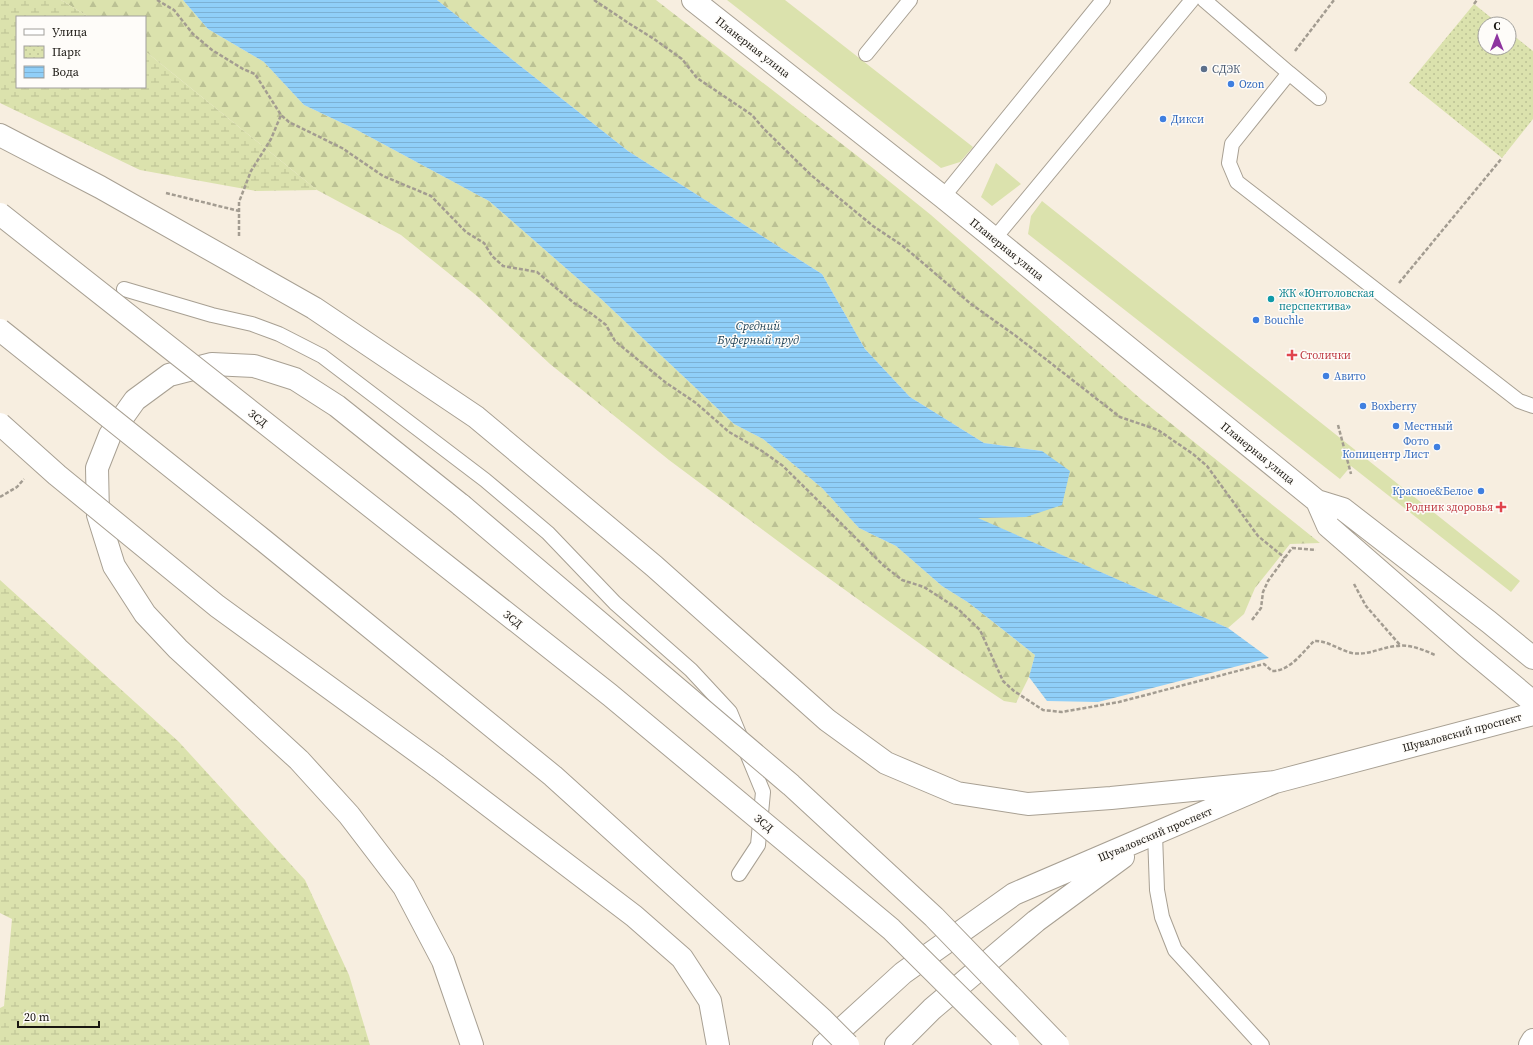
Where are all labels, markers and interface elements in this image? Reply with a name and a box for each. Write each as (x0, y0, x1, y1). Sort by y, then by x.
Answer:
street label: Планерная улица (712, 13, 794, 82)
legend (16, 16, 146, 88)
north arrow (1477, 16, 1517, 56)
text: С (1494, 19, 1501, 34)
text: Улица (52, 24, 88, 40)
text: Парк (52, 44, 81, 60)
place label: СДЭК (1212, 62, 1241, 77)
text: Вода (52, 64, 80, 80)
marker: СДЭК (1199, 64, 1209, 74)
place label: Ozon (1239, 77, 1265, 92)
marker: Ozon (1226, 79, 1236, 89)
place label: Дикси (1171, 112, 1204, 127)
marker: Дикси (1158, 114, 1168, 124)
street label: Планерная улица (967, 215, 1047, 284)
place label: ЖК «Юнтоловская перспектива» (1279, 286, 1374, 314)
marker: ЖК «Юнтоловская перспектива» (1266, 294, 1276, 304)
place label: Bouchle (1264, 313, 1304, 328)
marker: Bouchle (1251, 315, 1261, 325)
water label: Средний Буферный пруд (716, 318, 799, 348)
place label: Столички (1300, 348, 1351, 363)
marker: Столички (1287, 350, 1297, 360)
place label: Авито (1334, 369, 1366, 384)
marker: Авито (1321, 371, 1331, 381)
place label: Boxberry (1371, 399, 1417, 414)
marker: Boxberry (1358, 401, 1368, 411)
street label: ЗСД (245, 406, 271, 431)
street label: Планерная улица (1218, 419, 1298, 488)
place label: Местный (1404, 419, 1453, 434)
marker: Местный (1391, 421, 1401, 431)
place label: Фото Копицентр Лист (1342, 434, 1429, 462)
marker: Фото Копицентр Лист (1432, 442, 1442, 452)
place label: Красное&Белое (1392, 484, 1473, 499)
marker: Красное&Белое (1476, 486, 1486, 496)
place label: Родник здоровья (1406, 500, 1493, 515)
marker: Родник здоровья (1496, 502, 1506, 512)
street label: ЗСД (500, 607, 526, 632)
street label: Шуваловский проспект (1401, 709, 1524, 756)
street label: Шуваловский проспект (1096, 803, 1215, 865)
street label: ЗСД (751, 811, 777, 836)
scale bar (18, 1003, 99, 1029)
text: 20 m (24, 1009, 50, 1025)

